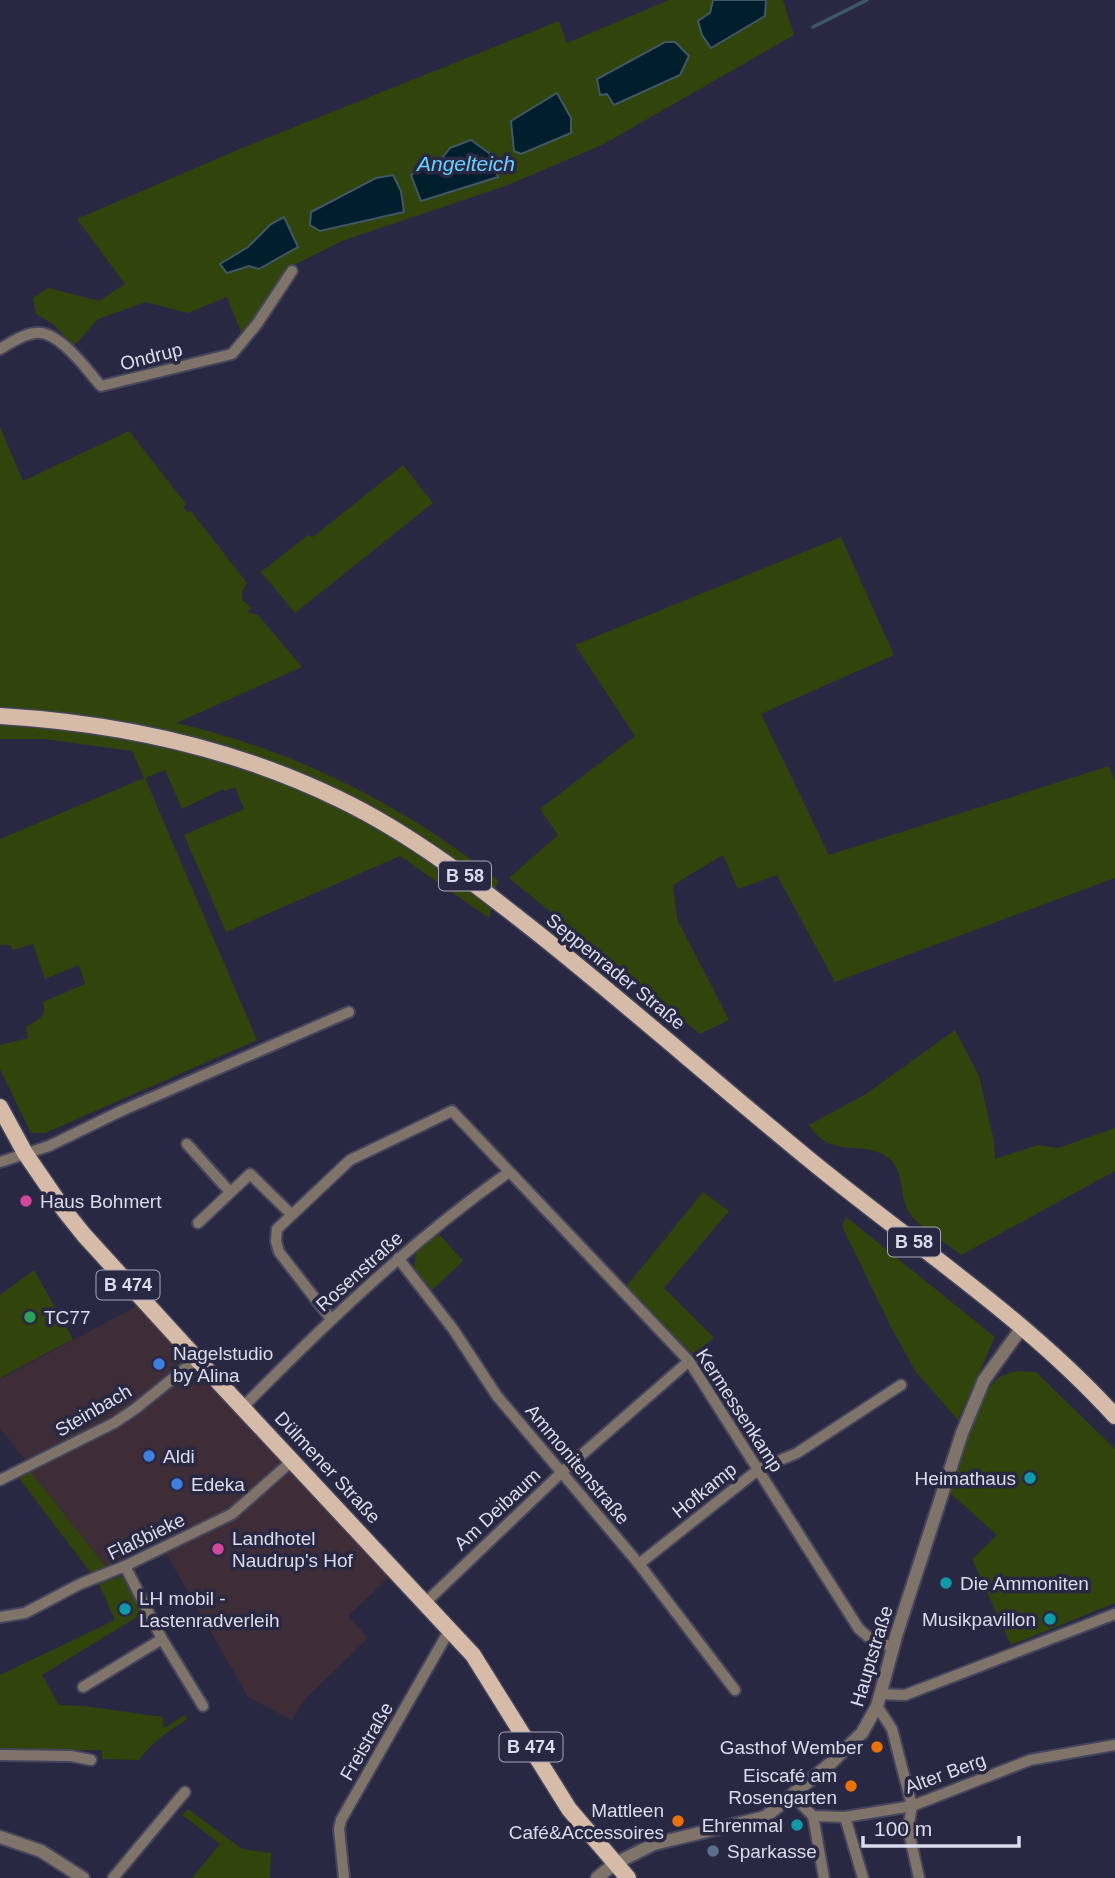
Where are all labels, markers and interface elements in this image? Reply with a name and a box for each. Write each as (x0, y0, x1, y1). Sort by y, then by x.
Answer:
water label: Angelteich (415, 152, 515, 175)
street label: Ondrup (118, 339, 184, 374)
road number: B 58 (439, 862, 491, 890)
street label: Seppenrader Straße (542, 909, 689, 1034)
place label: Haus Bohmert (40, 1191, 162, 1212)
marker: Haus Bohmert (18, 1193, 34, 1209)
street label: Rosenstraße (312, 1227, 407, 1316)
road number: B 58 (888, 1227, 940, 1256)
road number: B 474 (96, 1270, 160, 1300)
place label: TC77 (44, 1307, 90, 1328)
marker: TC77 (22, 1309, 38, 1325)
place label: Nagelstudio by Alina (173, 1343, 273, 1386)
street label: Kermessenkamp (692, 1345, 787, 1476)
marker: Nagelstudio by Alina (151, 1356, 167, 1372)
street label: Steinbach (51, 1380, 135, 1441)
street label: Ammonitenstraße (521, 1400, 634, 1529)
street label: Dülmener Straße (271, 1407, 385, 1527)
place label: Aldi (163, 1446, 195, 1467)
marker: Aldi (141, 1448, 157, 1464)
street label: Hofkamp (668, 1458, 740, 1522)
street label: Am Deibaum (450, 1464, 545, 1554)
place label: Heimathaus (915, 1468, 1016, 1489)
marker: Heimathaus (1022, 1470, 1038, 1486)
place label: Edeka (191, 1474, 245, 1495)
marker: Edeka (169, 1476, 185, 1492)
street label: Flaßbieke (104, 1509, 188, 1564)
place label: Landhotel Naudrup's Hof (232, 1528, 354, 1571)
marker: Landhotel Naudrup's Hof (210, 1541, 226, 1557)
place label: Die Ammoniten (960, 1573, 1089, 1594)
marker: Die Ammoniten (938, 1575, 954, 1591)
place label: LH mobil - Lastenradverleih (139, 1588, 279, 1631)
marker: LH mobil - Lastenradverleih (117, 1601, 133, 1617)
street label: Hauptstraße (846, 1603, 897, 1709)
place label: Musikpavillon (922, 1609, 1036, 1630)
marker: Musikpavillon (1042, 1611, 1058, 1627)
street label: Freistraße (336, 1699, 397, 1784)
road number: B 474 (500, 1732, 562, 1762)
place label: Gasthof Wember (720, 1737, 864, 1758)
marker: Gasthof Wember (869, 1739, 885, 1755)
street label: Alter Berg (902, 1749, 988, 1798)
place label: Eiscafé am Rosengarten (728, 1765, 837, 1808)
marker: Eiscafé am Rosengarten (843, 1778, 859, 1794)
place label: Mattleen Café&Accessoires (509, 1800, 664, 1843)
scale bar (863, 1804, 1019, 1848)
marker: Mattleen Café&Accessoires (670, 1813, 686, 1829)
place label: Ehrenmal (702, 1815, 783, 1836)
marker: Ehrenmal (789, 1817, 805, 1833)
text: 100 m (874, 1817, 932, 1840)
place label: Sparkasse (727, 1841, 817, 1862)
marker: Sparkasse (705, 1843, 721, 1859)

